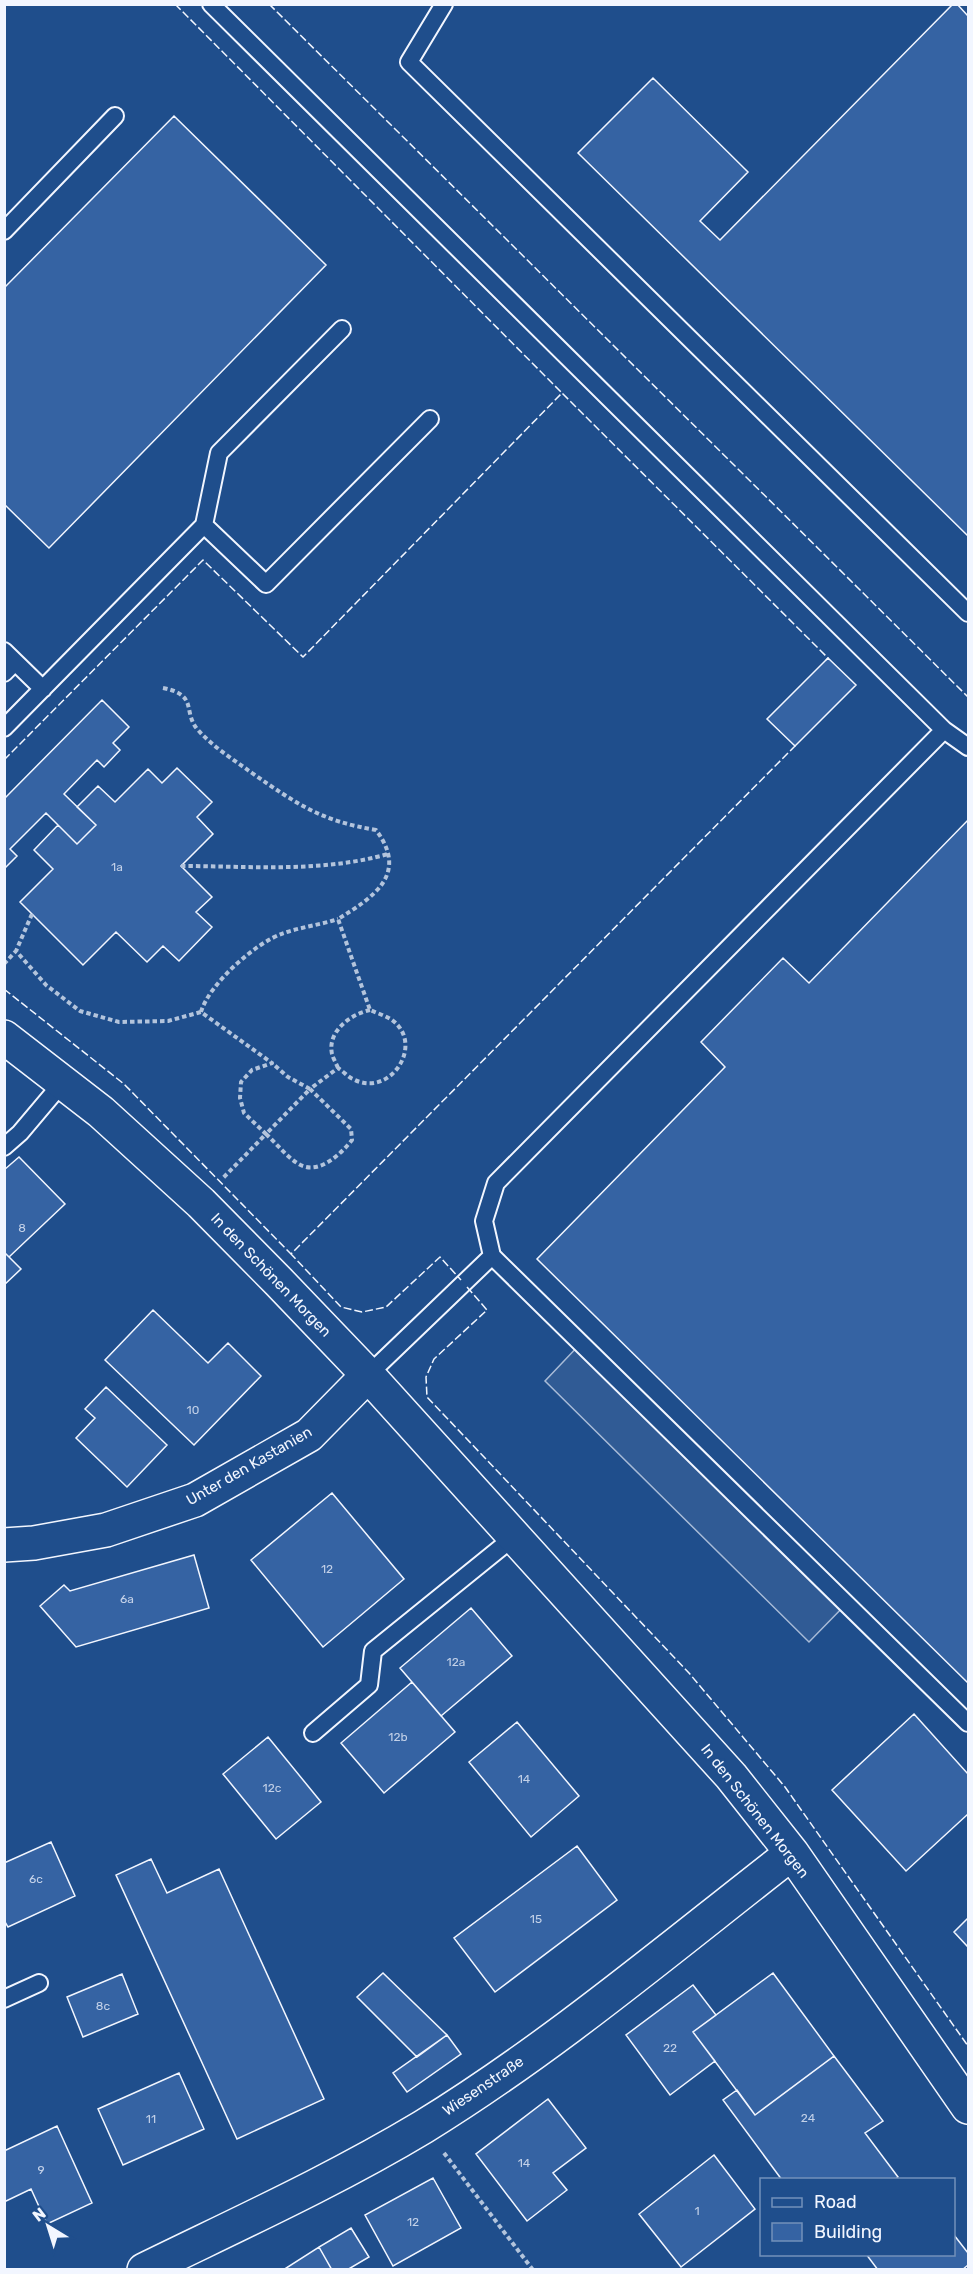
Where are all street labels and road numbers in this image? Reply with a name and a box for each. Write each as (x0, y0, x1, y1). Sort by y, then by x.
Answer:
street label: In den Schönen Morgen (207, 1209, 335, 1341)
street label: Unter den Kastanien (183, 1423, 315, 1509)
street label: In den Schönen Morgen (697, 1740, 813, 1882)
street label: Wiesenstraße (439, 2052, 527, 2120)

